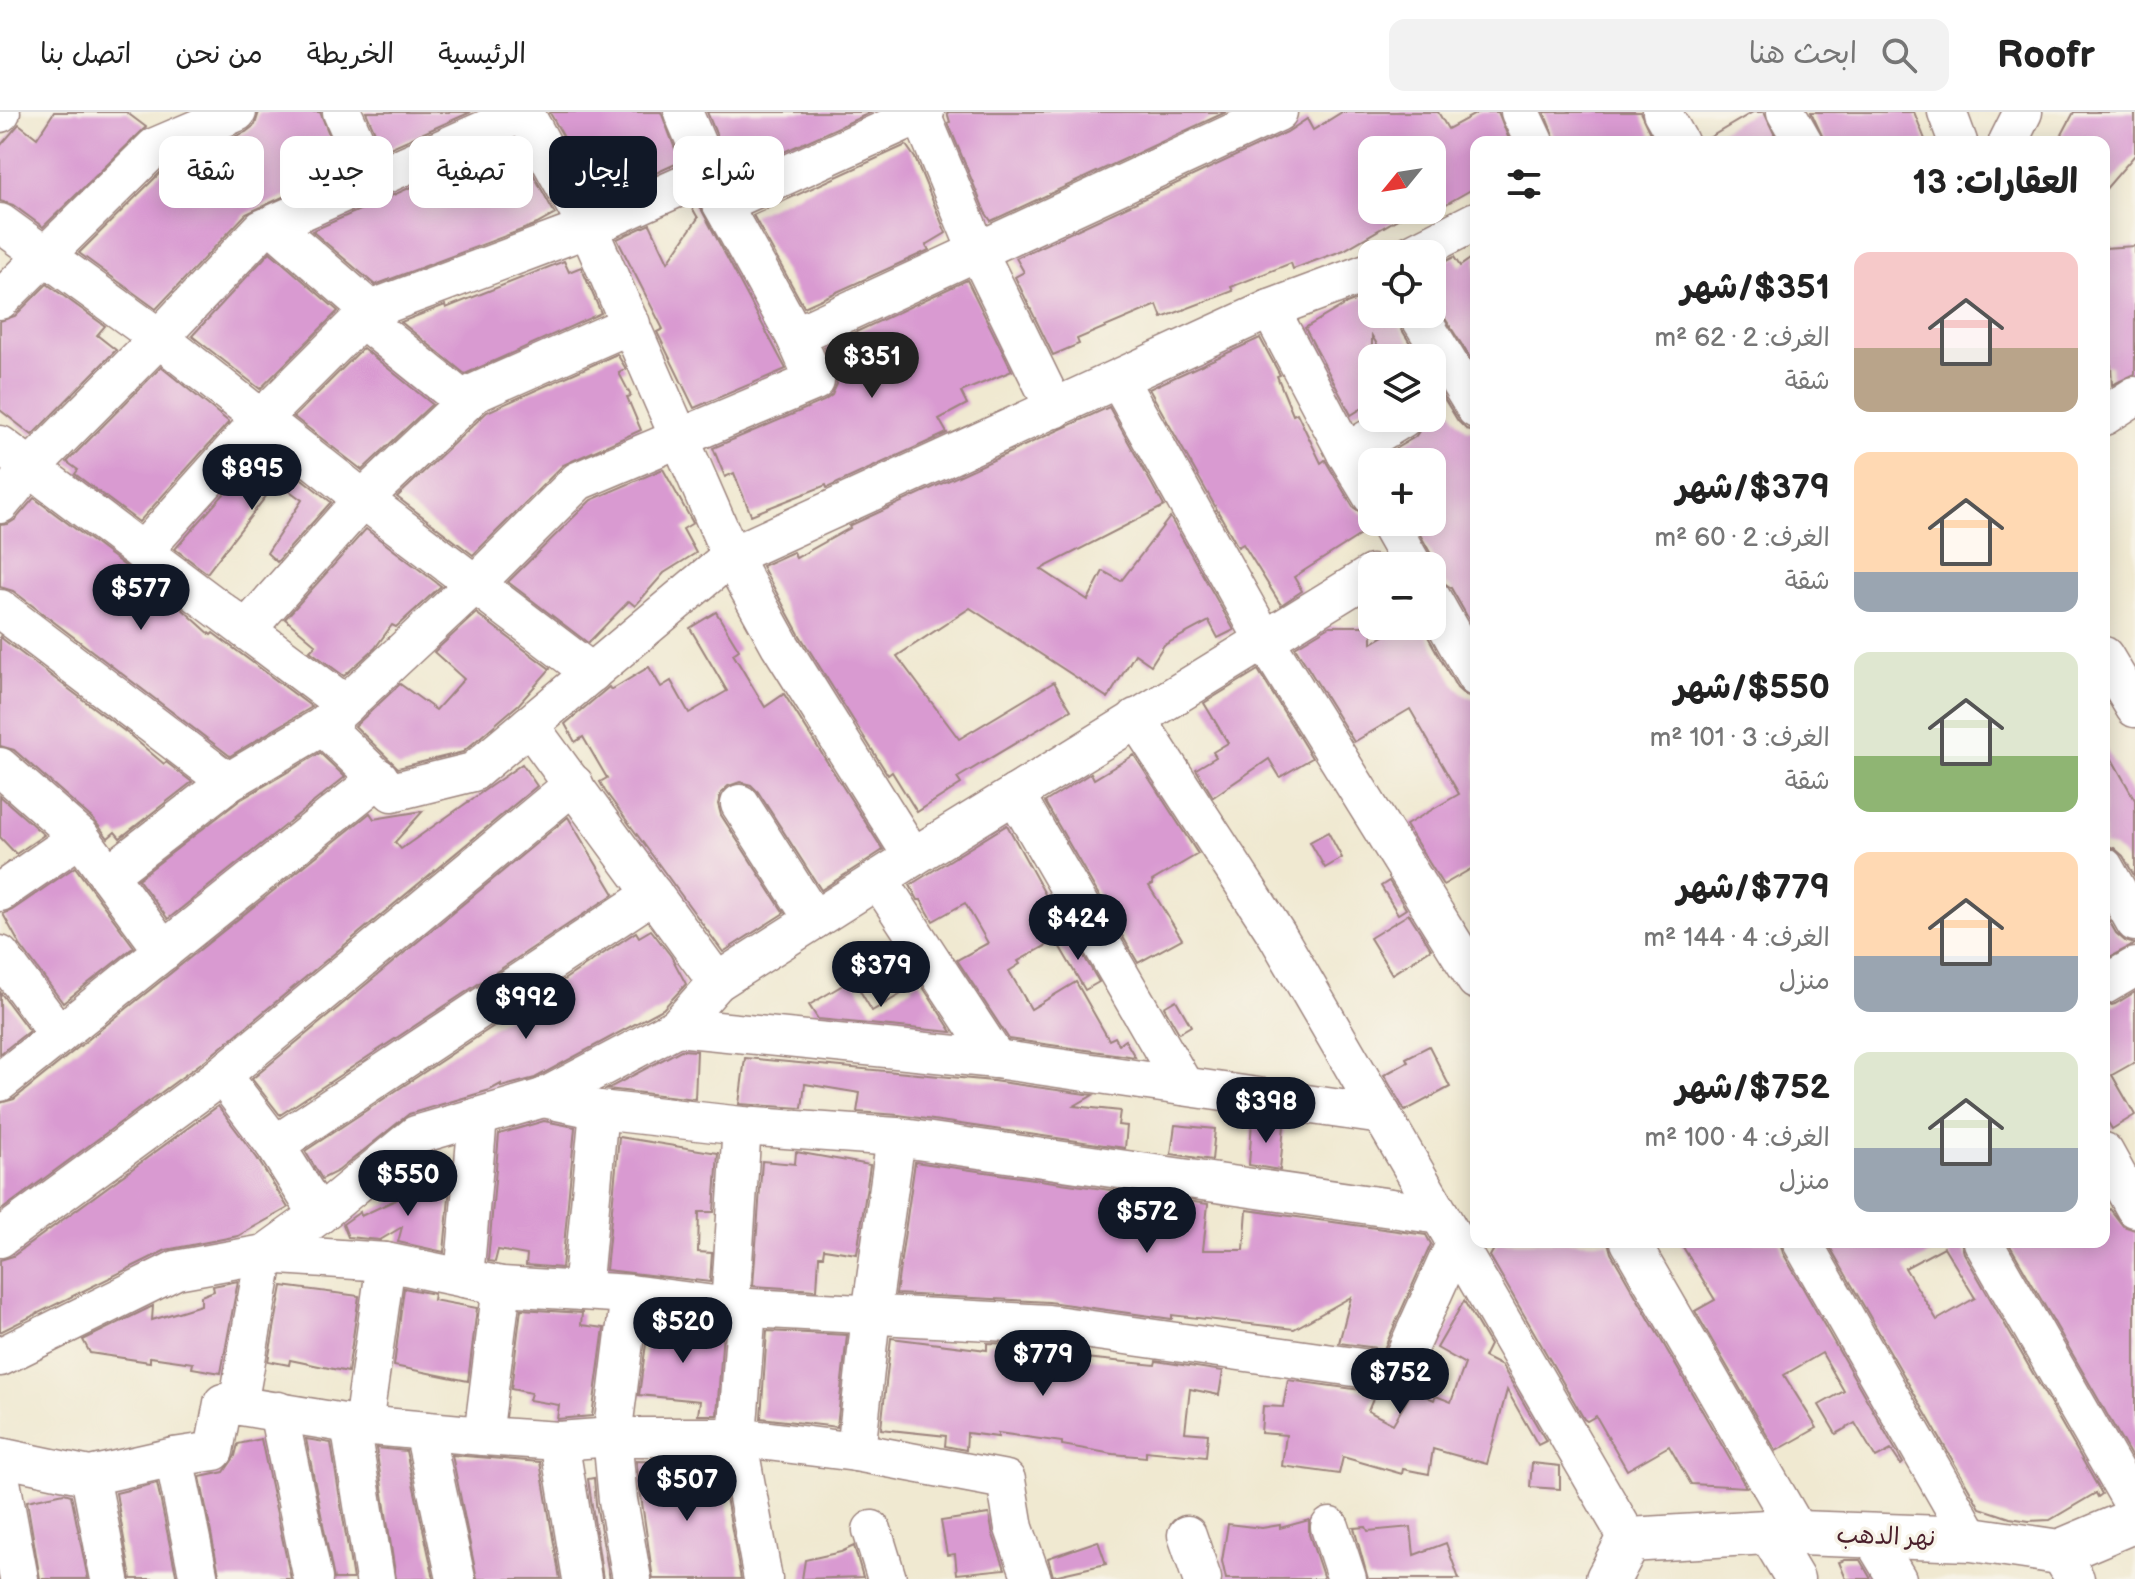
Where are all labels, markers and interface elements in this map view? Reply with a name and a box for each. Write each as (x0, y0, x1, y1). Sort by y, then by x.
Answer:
search box (1389, 19, 1949, 91)
icon: search (1877, 33, 1921, 77)
text: Roofr (1997, 33, 2095, 78)
text: ابحث هنا (1749, 36, 1857, 72)
text: اتصل بنا (40, 38, 131, 71)
text: من نحن (175, 38, 263, 71)
text: الخريطة (307, 38, 394, 71)
text: الرئيسية (438, 38, 526, 71)
chip: شقة (159, 136, 264, 208)
chip: جديد (280, 136, 393, 208)
chip: تصفية (409, 136, 533, 208)
chip: إيجار (549, 136, 657, 208)
chip: شراء (673, 136, 784, 208)
north arrow (1358, 136, 1446, 224)
map controls (1358, 136, 1446, 640)
icon: filters (1502, 162, 1546, 206)
text: العقارات: 13 (1913, 162, 2078, 203)
button: locate (1358, 240, 1446, 328)
text: $351/شهر (1681, 267, 1830, 308)
icon: home (1918, 284, 2014, 380)
text: الغرف: 2 · 62 m² (1654, 323, 1830, 354)
pin: $351 (825, 332, 919, 400)
text: $351 (843, 342, 901, 373)
button: layers (1358, 344, 1446, 432)
text: شقة (1785, 366, 1830, 397)
pin: $895 (205, 444, 299, 512)
button: + (1358, 448, 1446, 536)
text: $895 (221, 454, 284, 485)
text: $379/شهر (1676, 467, 1830, 508)
icon: home (1918, 484, 2014, 580)
text: الغرف: 2 · 60 m² (1655, 523, 1830, 554)
button: − (1358, 552, 1446, 640)
pin: $577 (94, 564, 188, 632)
text: شقة (1785, 566, 1830, 597)
text: $577 (111, 574, 171, 605)
text: $550/شهر (1674, 667, 1830, 708)
icon: home (1918, 684, 2014, 780)
text: الغرف: 3 · 101 m² (1650, 723, 1830, 754)
text: شقة (1785, 766, 1830, 797)
text: $779/شهر (1677, 867, 1830, 908)
icon: home (1918, 884, 2014, 980)
pin: $424 (1031, 894, 1125, 962)
text: $424 (1047, 904, 1109, 935)
text: الغرف: 4 · 144 m² (1643, 923, 1830, 954)
pin: $379 (834, 941, 928, 1009)
text: $379 (850, 951, 912, 982)
text: منزل (1779, 966, 1830, 997)
pin: $992 (479, 973, 573, 1041)
text: $992 (494, 983, 558, 1014)
text: $752/شهر (1676, 1067, 1830, 1108)
pin: $398 (1219, 1077, 1313, 1145)
icon: home (1918, 1084, 2014, 1180)
text: $398 (1234, 1087, 1298, 1118)
text: الغرف: 4 · 100 m² (1645, 1123, 1830, 1154)
pin: $550 (361, 1150, 455, 1218)
text: $550 (376, 1160, 440, 1191)
text: منزل (1779, 1166, 1830, 1197)
pin: $572 (1100, 1187, 1194, 1255)
text: $572 (1116, 1197, 1178, 1228)
pin: $520 (636, 1297, 730, 1365)
text: $520 (651, 1307, 715, 1338)
pin: $779 (996, 1330, 1090, 1398)
text: $779 (1012, 1340, 1074, 1371)
pin: $752 (1353, 1348, 1447, 1416)
text: $752 (1369, 1358, 1431, 1389)
pin: $507 (640, 1455, 734, 1523)
text: $507 (656, 1465, 718, 1496)
street label: نهر الدهب (1836, 1520, 1936, 1553)

